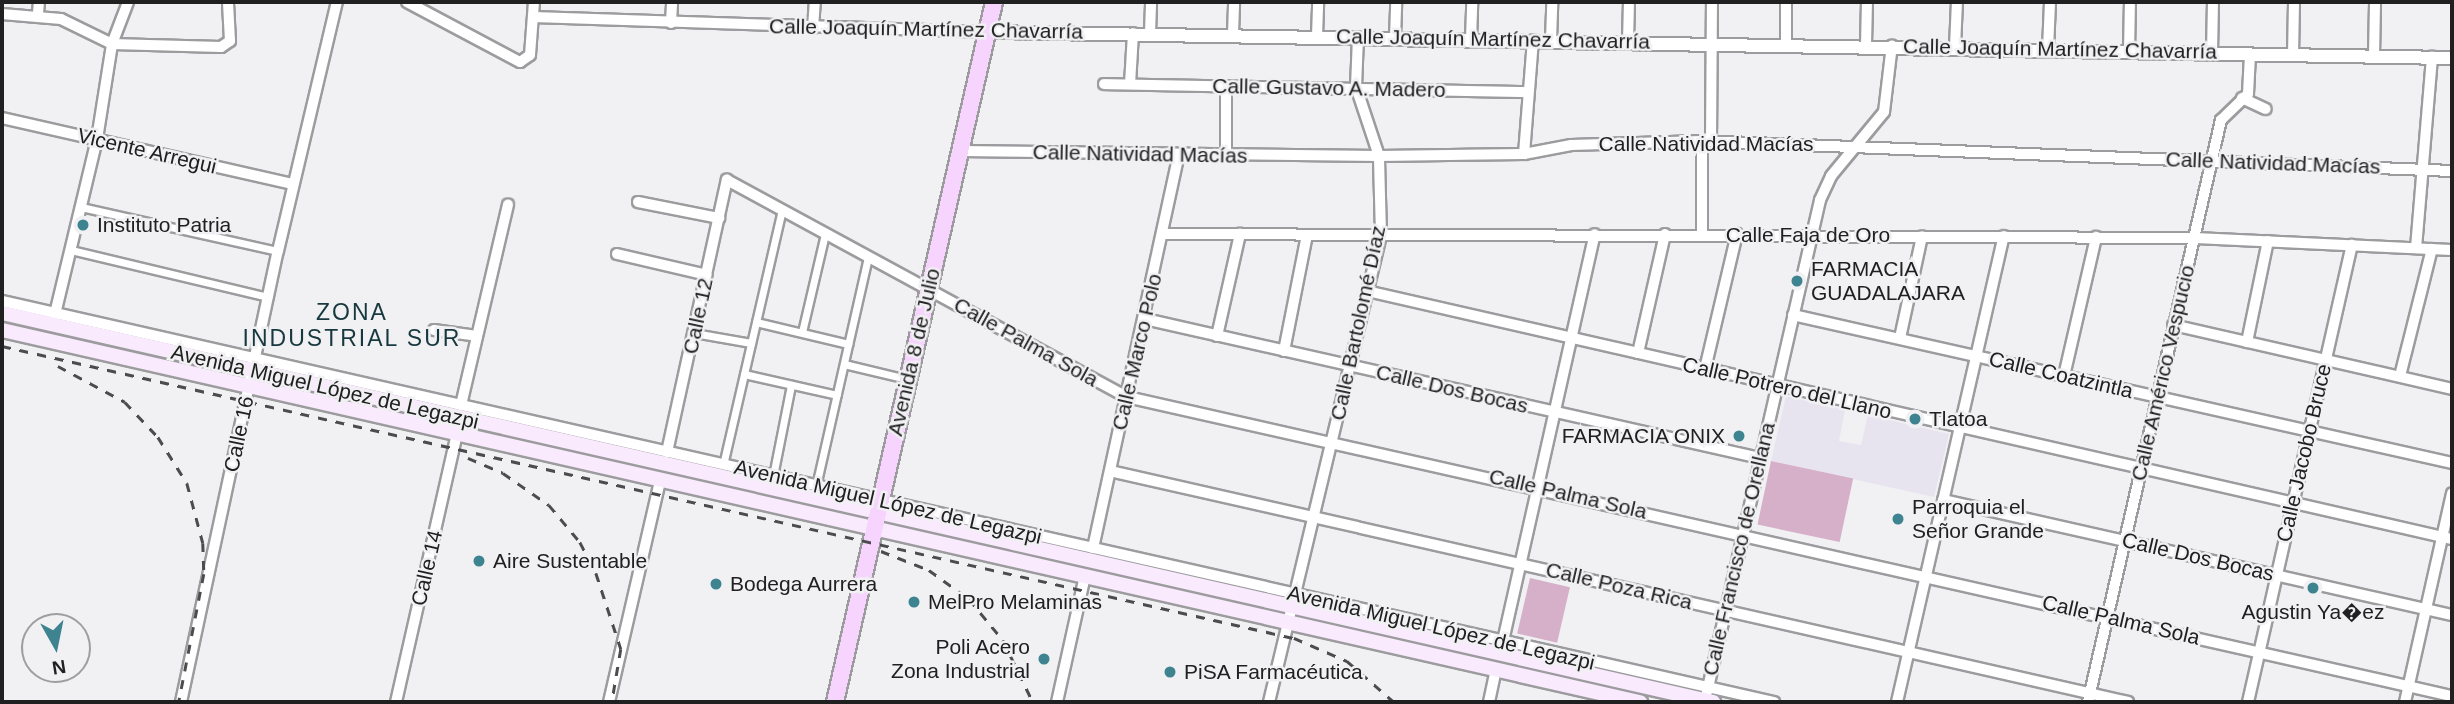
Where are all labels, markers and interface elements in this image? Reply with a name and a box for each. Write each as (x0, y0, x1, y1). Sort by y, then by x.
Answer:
street label: Calle Joaquín Martínez Chavarría (769, 14, 1083, 44)
street label: Calle Joaquín Martínez Chavarría (1336, 24, 1650, 54)
street label: Calle Joaquín Martínez Chavarría (1903, 34, 2217, 64)
street label: Calle Gustavo A. Madero (1211, 73, 1447, 103)
street label: Vicente Arregui (74, 123, 220, 179)
street label: Calle Natividad Macías (1599, 131, 1813, 157)
street label: Calle Natividad Macías (1032, 140, 1248, 168)
street label: Calle Natividad Macías (2165, 147, 2381, 179)
place label: Instituto Patria (97, 212, 231, 238)
marker: Instituto Patria (75, 217, 91, 233)
street label: Calle Faja de Oro (1726, 222, 1890, 248)
street label: Calle Bartolomé Díaz (1325, 223, 1391, 423)
place label: FARMACIA GUADALAJARA (1811, 256, 1965, 306)
street label: Calle Américo Vespucio (2126, 262, 2200, 484)
street label: Avenida 8 de Julio (882, 266, 946, 438)
street label: Calle Marco Polo (1107, 271, 1167, 433)
marker: FARMACIA GUADALAJARA (1789, 273, 1805, 289)
street label: Calle 12 (678, 276, 718, 356)
street label: Calle Palma Sola (949, 292, 1103, 392)
district label: ZONA INDUSTRIAL SUR (244, 298, 460, 352)
street label: Avenida Miguel López de Legazpi (169, 339, 481, 435)
street label: Calle Coatzintla (1987, 346, 2135, 404)
street label: Calle Potrero del Llano (1680, 352, 1894, 424)
street label: Calle Dos Bocas (1374, 359, 1530, 419)
street label: Calle Jacobo Bruce (2271, 361, 2337, 545)
street label: Calle 16 (219, 394, 259, 474)
place label: Tlatoa (1929, 406, 1987, 432)
marker: Tlatoa (1907, 411, 1923, 427)
street label: Calle Francisco de Orellana (1698, 420, 1780, 678)
place label: FARMACIA ONIX (1560, 423, 1725, 449)
marker: FARMACIA ONIX (1731, 428, 1747, 444)
street label: Avenida Miguel López de Legazpi (732, 454, 1044, 550)
street label: Calle Palma Sola (1487, 464, 1649, 524)
place label: Parroquia el Señor Grande (1912, 494, 2044, 544)
marker: Parroquia el Señor Grande (1890, 511, 1906, 527)
street label: Calle Dos Bocas (2120, 527, 2276, 587)
street label: Calle 14 (406, 528, 448, 608)
place label: Aire Sustentable (493, 548, 647, 574)
marker: Aire Sustentable (471, 553, 487, 569)
street label: Calle Poza Rica (1543, 557, 1695, 615)
place label: Bodega Aurrera (730, 571, 878, 597)
marker: Bodega Aurrera (708, 576, 724, 592)
street label: Avenida Miguel López de Legazpi (1285, 580, 1597, 676)
marker: Agustin Ya�ez (2305, 580, 2321, 596)
place label: MelPro Melaminas (928, 589, 1102, 615)
street label: Calle Palma Sola (2040, 590, 2202, 650)
marker: MelPro Melaminas (906, 594, 922, 610)
place label: Agustin Ya�ez (2241, 599, 2385, 625)
north arrow (21, 613, 91, 683)
place label: Poli Acero Zona Industrial (891, 634, 1030, 684)
marker: Poli Acero Zona Industrial (1036, 651, 1052, 667)
text: N (51, 656, 67, 679)
place label: PiSA Farmacéutica (1184, 659, 1364, 685)
marker: PiSA Farmacéutica (1162, 664, 1178, 680)

